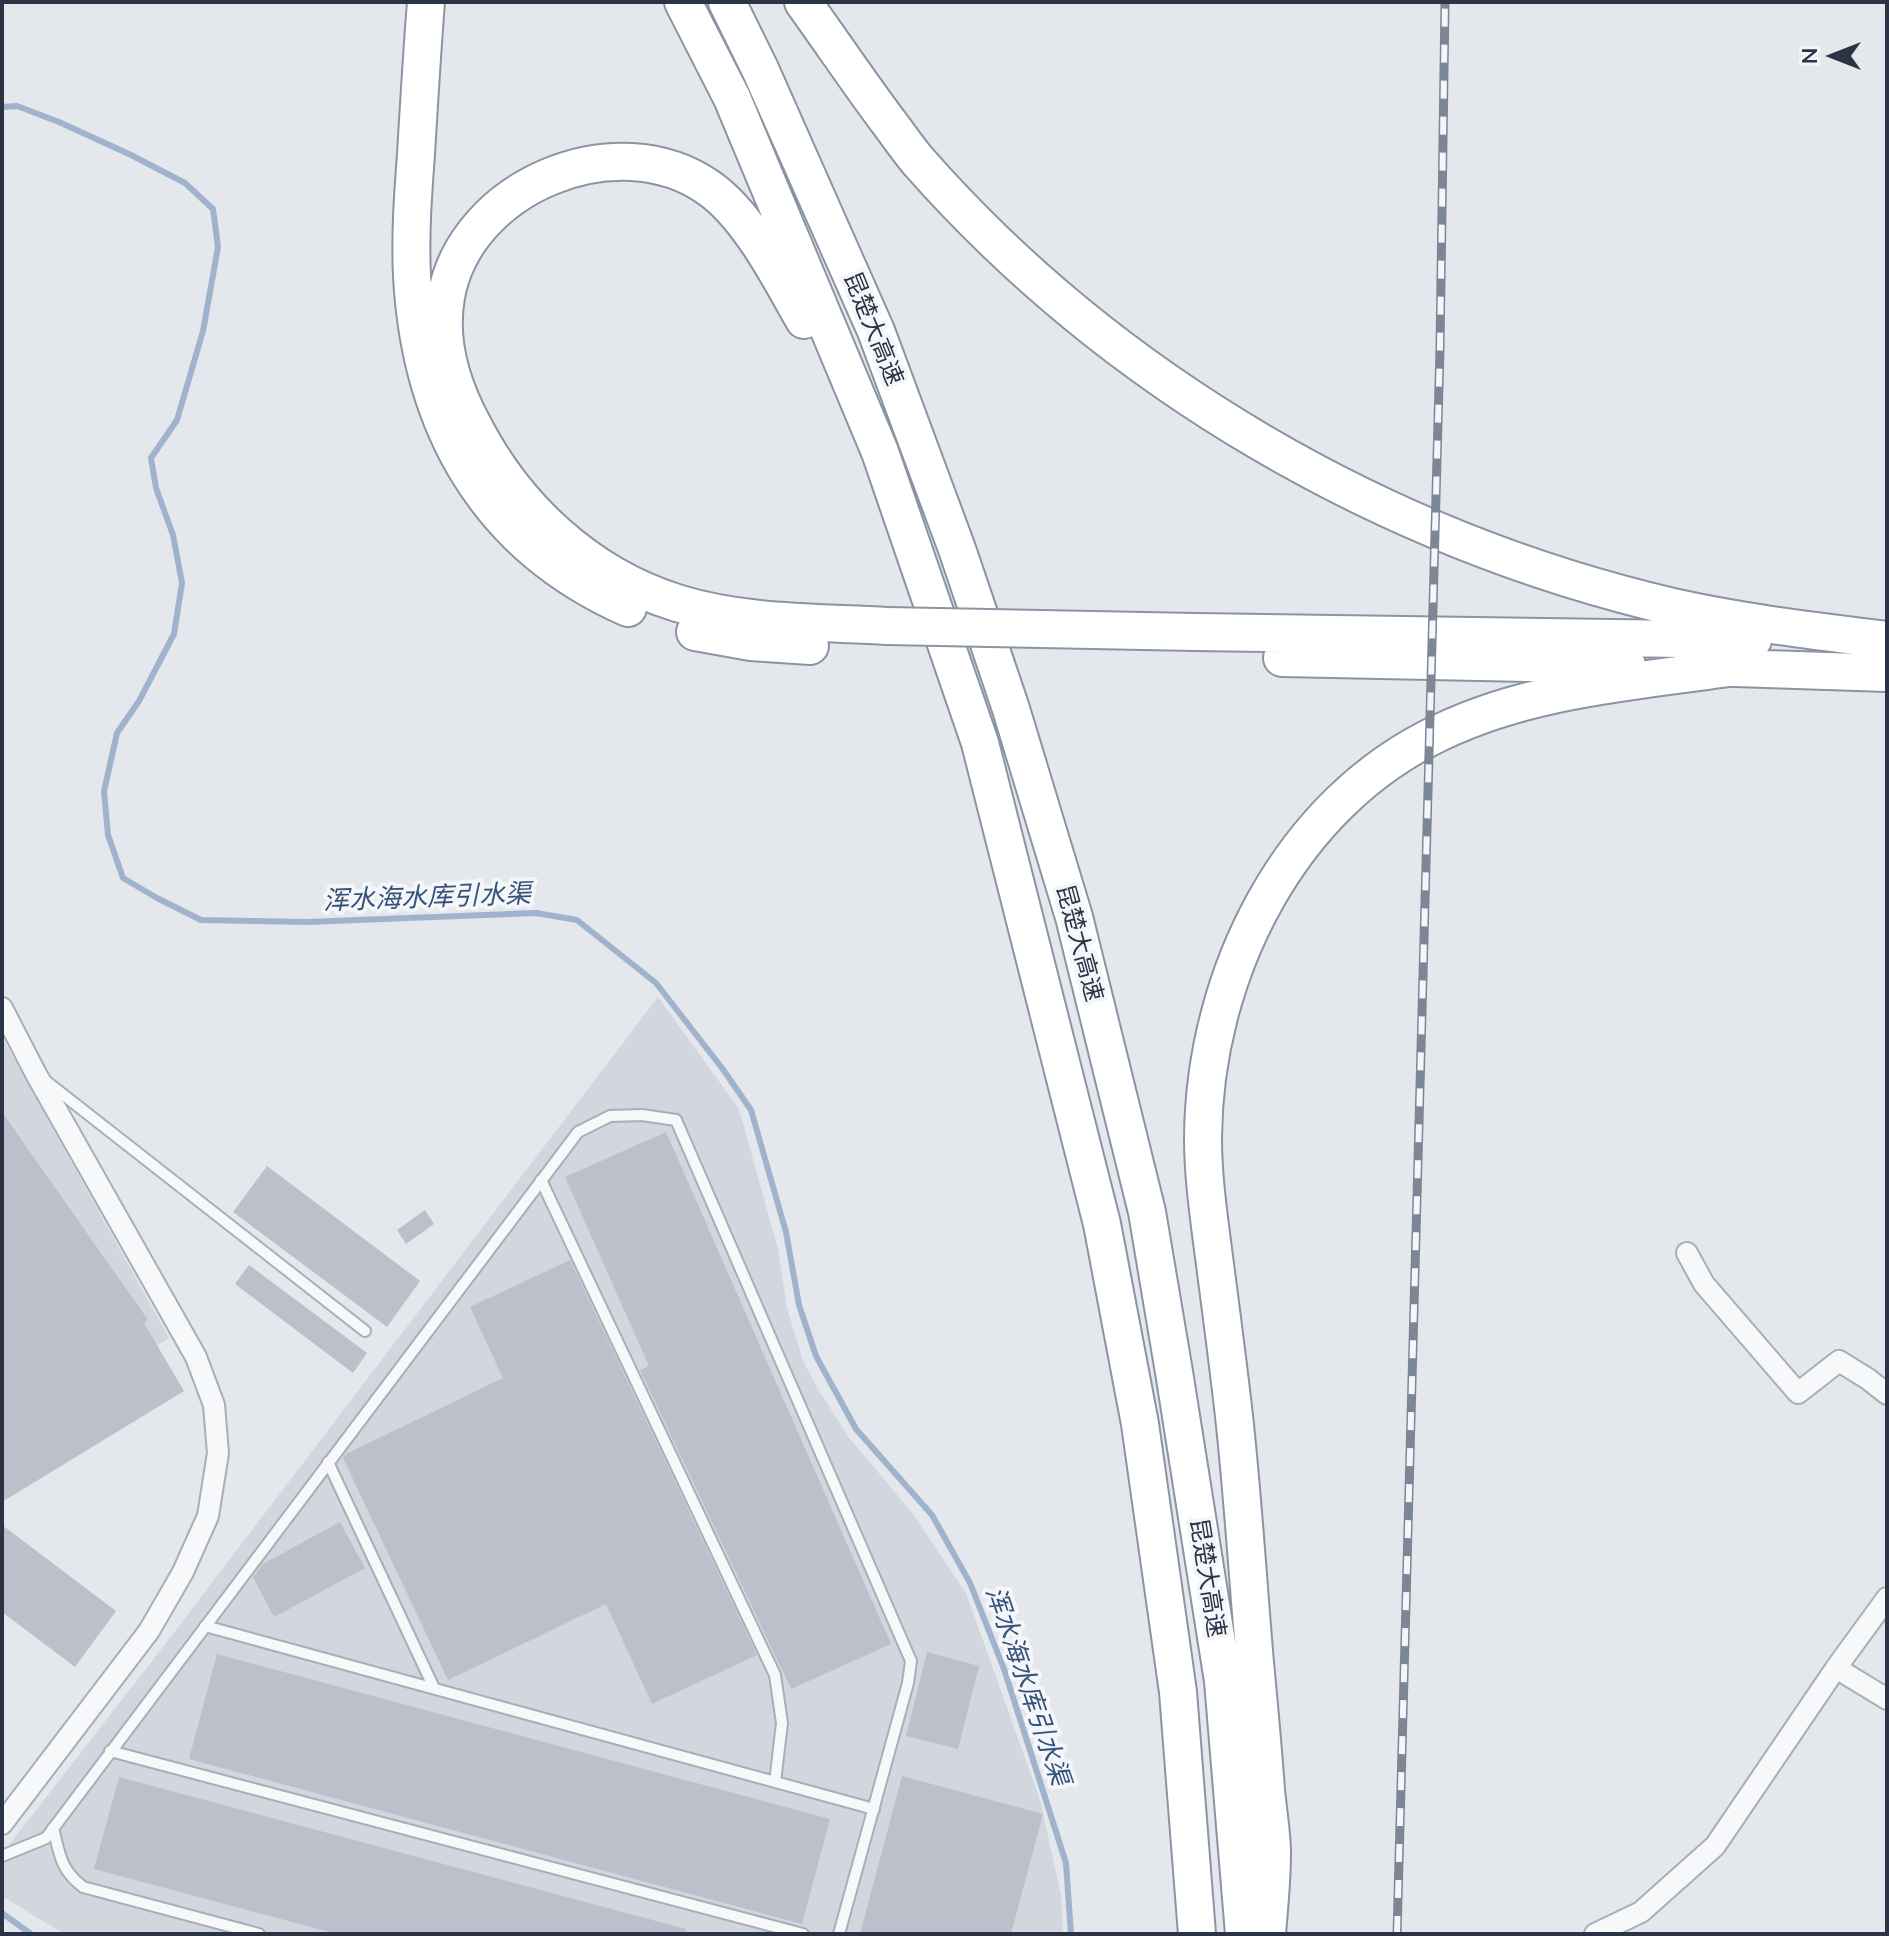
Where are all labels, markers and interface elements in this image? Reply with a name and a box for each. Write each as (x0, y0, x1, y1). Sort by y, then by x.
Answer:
north arrow (1793, 16, 1873, 96)
text: N (1795, 48, 1823, 64)
street label: 昆楚大高速 (837, 268, 909, 390)
water label: 浑水海水库引水渠 (323, 879, 531, 917)
street label: 昆楚大高速 (1050, 881, 1108, 1005)
street label: 昆楚大高速 (1183, 1516, 1231, 1640)
water label: 浑水海水库引水渠 (978, 1583, 1076, 1789)

